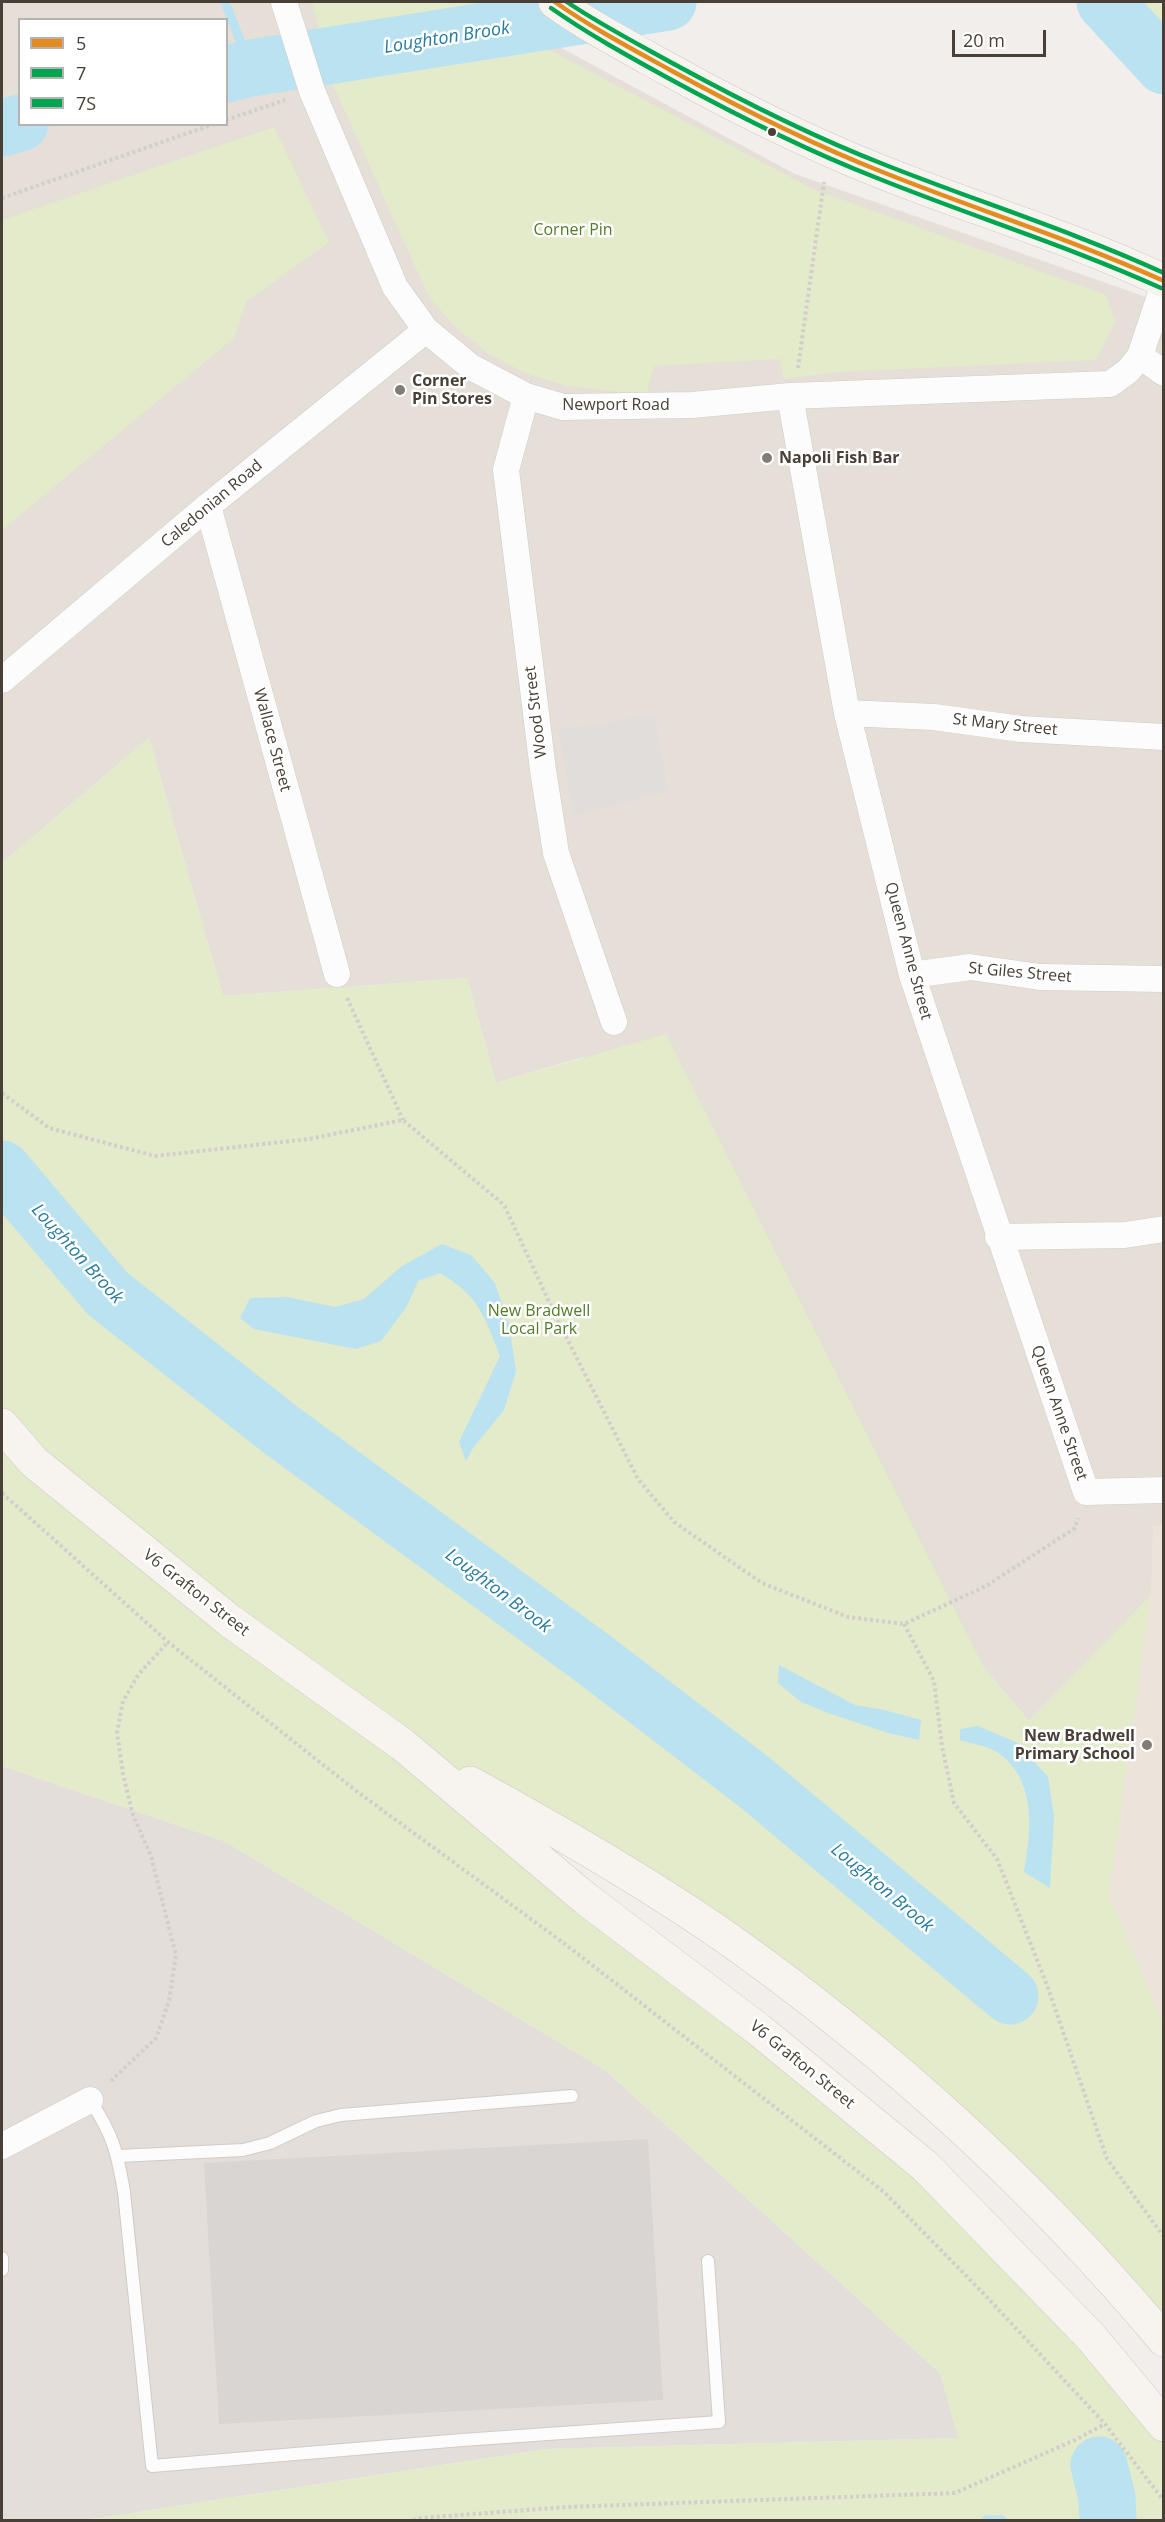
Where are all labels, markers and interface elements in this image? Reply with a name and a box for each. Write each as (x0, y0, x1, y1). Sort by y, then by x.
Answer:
water label: Loughton Brook (383, 17, 511, 59)
legend (18, 18, 228, 126)
scale bar (955, 18, 1050, 56)
text: 20 m (963, 28, 1005, 52)
text: 5 (76, 31, 86, 55)
text: 7 (76, 61, 86, 85)
text: 7S (76, 91, 96, 115)
unlabelled marker (766, 126, 778, 138)
park label: Corner Pin (533, 220, 613, 240)
place label: Corner Pin Stores (412, 371, 492, 409)
marker: Corner Pin Stores (393, 383, 407, 397)
street label: Newport Road (562, 395, 670, 415)
place label: Napoli Fish Bar (779, 448, 900, 468)
marker: Napoli Fish Bar (760, 451, 774, 465)
street label: Caledonian Road (157, 456, 267, 552)
street label: Wood Street (521, 665, 551, 759)
street label: Wallace Street (249, 686, 295, 794)
street label: St Mary Street (952, 710, 1058, 740)
street label: Queen Anne Street (880, 880, 936, 1022)
street label: St Giles Street (967, 959, 1073, 987)
water label: Loughton Brook (27, 1200, 127, 1308)
park label: New Bradwell Local Park (488, 1301, 590, 1339)
street label: Queen Anne Street (1027, 1343, 1091, 1483)
water label: Loughton Brook (441, 1544, 555, 1638)
street label: V6 Grafton Street (139, 1546, 253, 1640)
place label: New Bradwell Primary School (1015, 1726, 1135, 1764)
marker: New Bradwell Primary School (1140, 1738, 1154, 1752)
water label: Loughton Brook (826, 1839, 938, 1937)
street label: V6 Grafton Street (746, 2017, 858, 2113)

